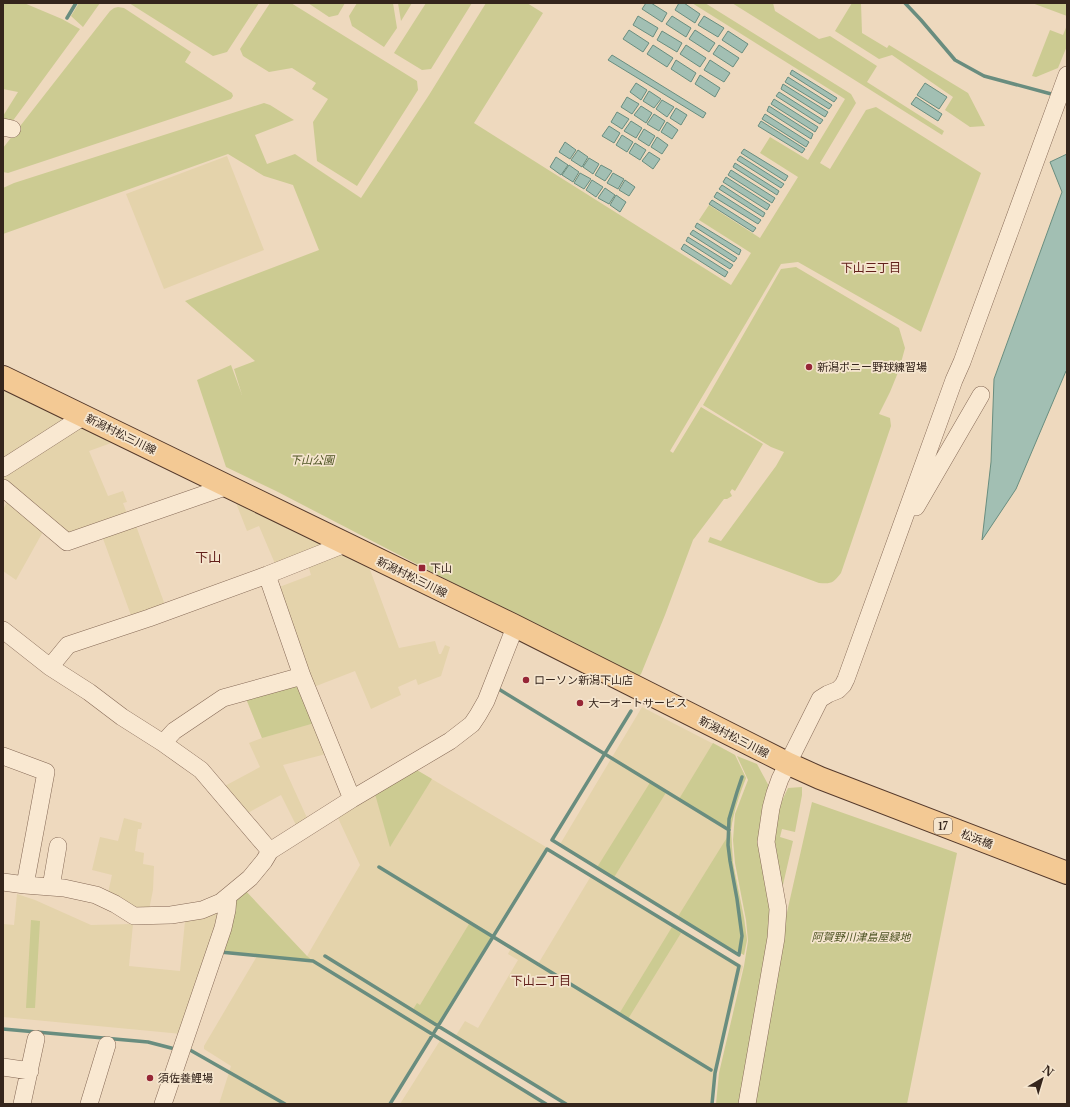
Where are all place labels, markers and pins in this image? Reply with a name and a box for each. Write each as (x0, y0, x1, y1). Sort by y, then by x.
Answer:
place label: 新潟ポニー野球練習場 (817, 360, 927, 374)
marker: 新潟ポニー野球練習場 (804, 362, 814, 372)
place label: 下山 (430, 561, 452, 575)
marker: 下山 (417, 563, 427, 573)
place label: ローソン新潟下山店 (534, 673, 633, 687)
marker: ローソン新潟下山店 (521, 675, 531, 685)
place label: 大一オートサービス (588, 696, 687, 710)
marker: 大一オートサービス (575, 698, 585, 708)
place label: 須佐養鯉場 (158, 1071, 213, 1085)
marker: 須佐養鯉場 (145, 1073, 155, 1083)

